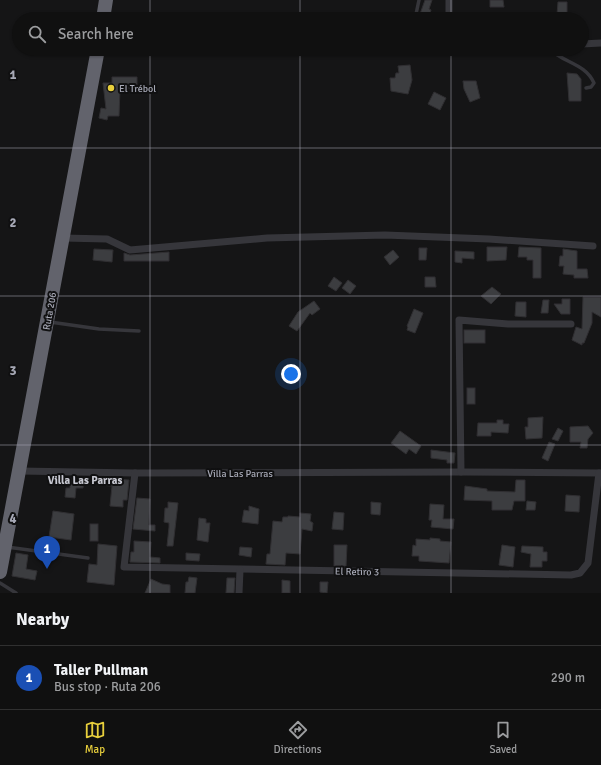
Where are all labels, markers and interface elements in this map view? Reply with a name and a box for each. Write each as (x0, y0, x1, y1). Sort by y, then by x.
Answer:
search box (12, 12, 589, 56)
icon: search (26, 23, 48, 45)
text: Search here (58, 25, 134, 43)
text: 1 (9, 67, 17, 83)
marker: El Trébol (106, 83, 116, 93)
place label: El Trébol (119, 83, 156, 95)
text: 2 (9, 215, 17, 231)
street label: Ruta 206 (41, 291, 59, 331)
text: 3 (9, 363, 17, 379)
your location (281, 364, 301, 384)
street label: Villa Las Parras (207, 468, 273, 480)
district label: Villa Las Parras (48, 474, 122, 487)
text: 4 (9, 511, 17, 527)
pin: 1 (34, 536, 60, 569)
street label: El Retiro 3 (335, 566, 379, 578)
text: Nearby (16, 609, 69, 630)
text: Taller Pullman (54, 661, 148, 679)
text: 1 (25, 670, 33, 686)
text: 290 m (551, 670, 585, 686)
text: Bus stop · Ruta 206 (54, 679, 161, 695)
tab: Map (84, 719, 106, 756)
tab: Directions (274, 719, 322, 756)
tab: Saved (489, 719, 517, 756)

